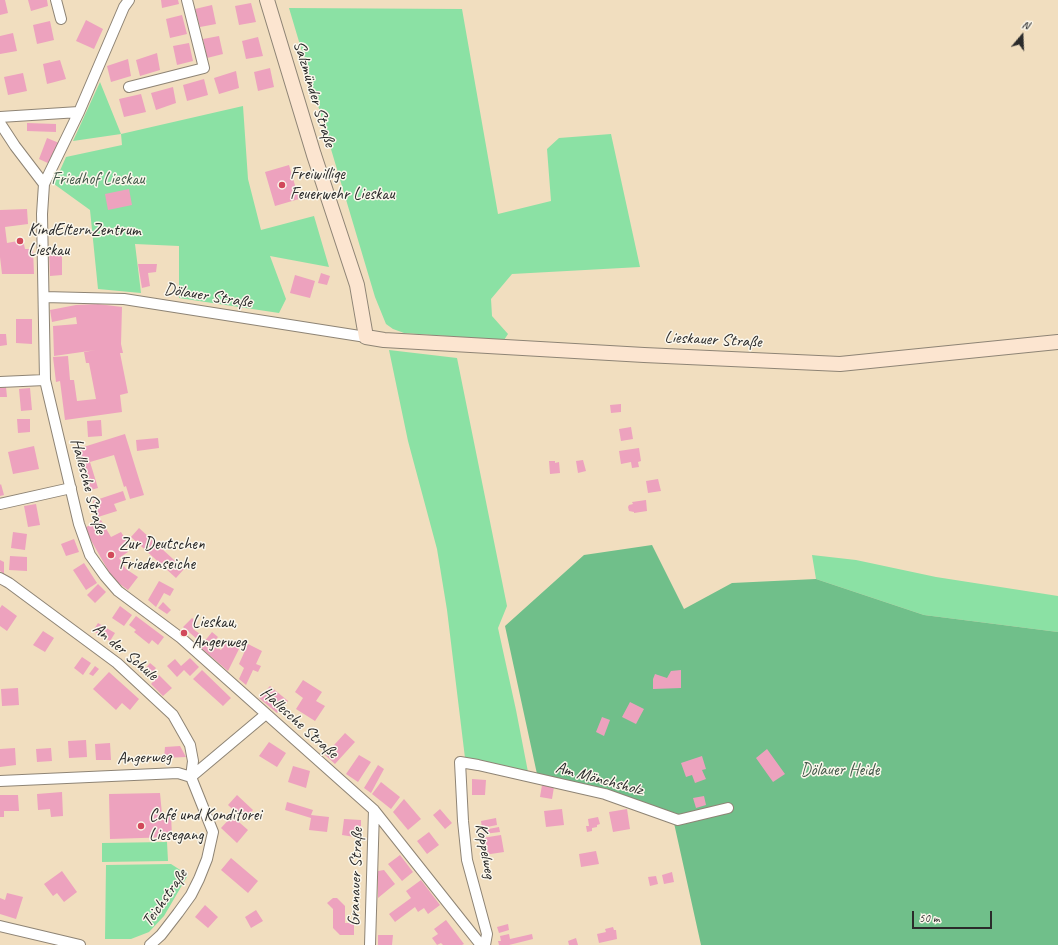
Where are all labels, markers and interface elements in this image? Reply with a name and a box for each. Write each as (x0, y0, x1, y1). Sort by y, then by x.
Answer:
north arrow (1002, 16, 1042, 56)
text: N (1020, 17, 1031, 32)
street label: Salzmünder Straße (288, 39, 340, 149)
place label: Freiwillige Feuerwehr Lieskau (290, 165, 395, 205)
park label: Friedhof Lieskau (51, 170, 145, 190)
marker: Freiwillige Feuerwehr Lieskau (277, 180, 287, 190)
place label: KindElternZentrum Lieskau (28, 221, 141, 261)
marker: KindElternZentrum Lieskau (15, 236, 25, 246)
street label: Dölauer Straße (163, 279, 253, 313)
street label: Lieskauer Straße (664, 327, 762, 353)
street label: Hallesche Straße (66, 436, 110, 536)
place label: Zur Deutschen Friedenseiche (119, 535, 205, 575)
marker: Zur Deutschen Friedenseiche (106, 550, 116, 560)
place label: Lieskau, Angerweg (192, 613, 246, 653)
street label: An der Schule (88, 619, 162, 685)
marker: Lieskau, Angerweg (179, 628, 189, 638)
street label: Hallesche Straße (256, 683, 342, 763)
street label: Angerweg (117, 747, 171, 769)
street label: Am Mönchsholz (553, 758, 645, 800)
park label: Dölauer Heide (801, 761, 879, 781)
place label: Café und Konditorei Liesegang (149, 806, 261, 846)
marker: Café und Konditorei Liesegang (136, 821, 146, 831)
street label: Koppelweg (470, 822, 500, 880)
street label: Granauer Straße (344, 828, 368, 926)
street label: Teichstraße (138, 865, 192, 931)
scale bar (914, 903, 994, 929)
text: 50 m (919, 910, 939, 926)

